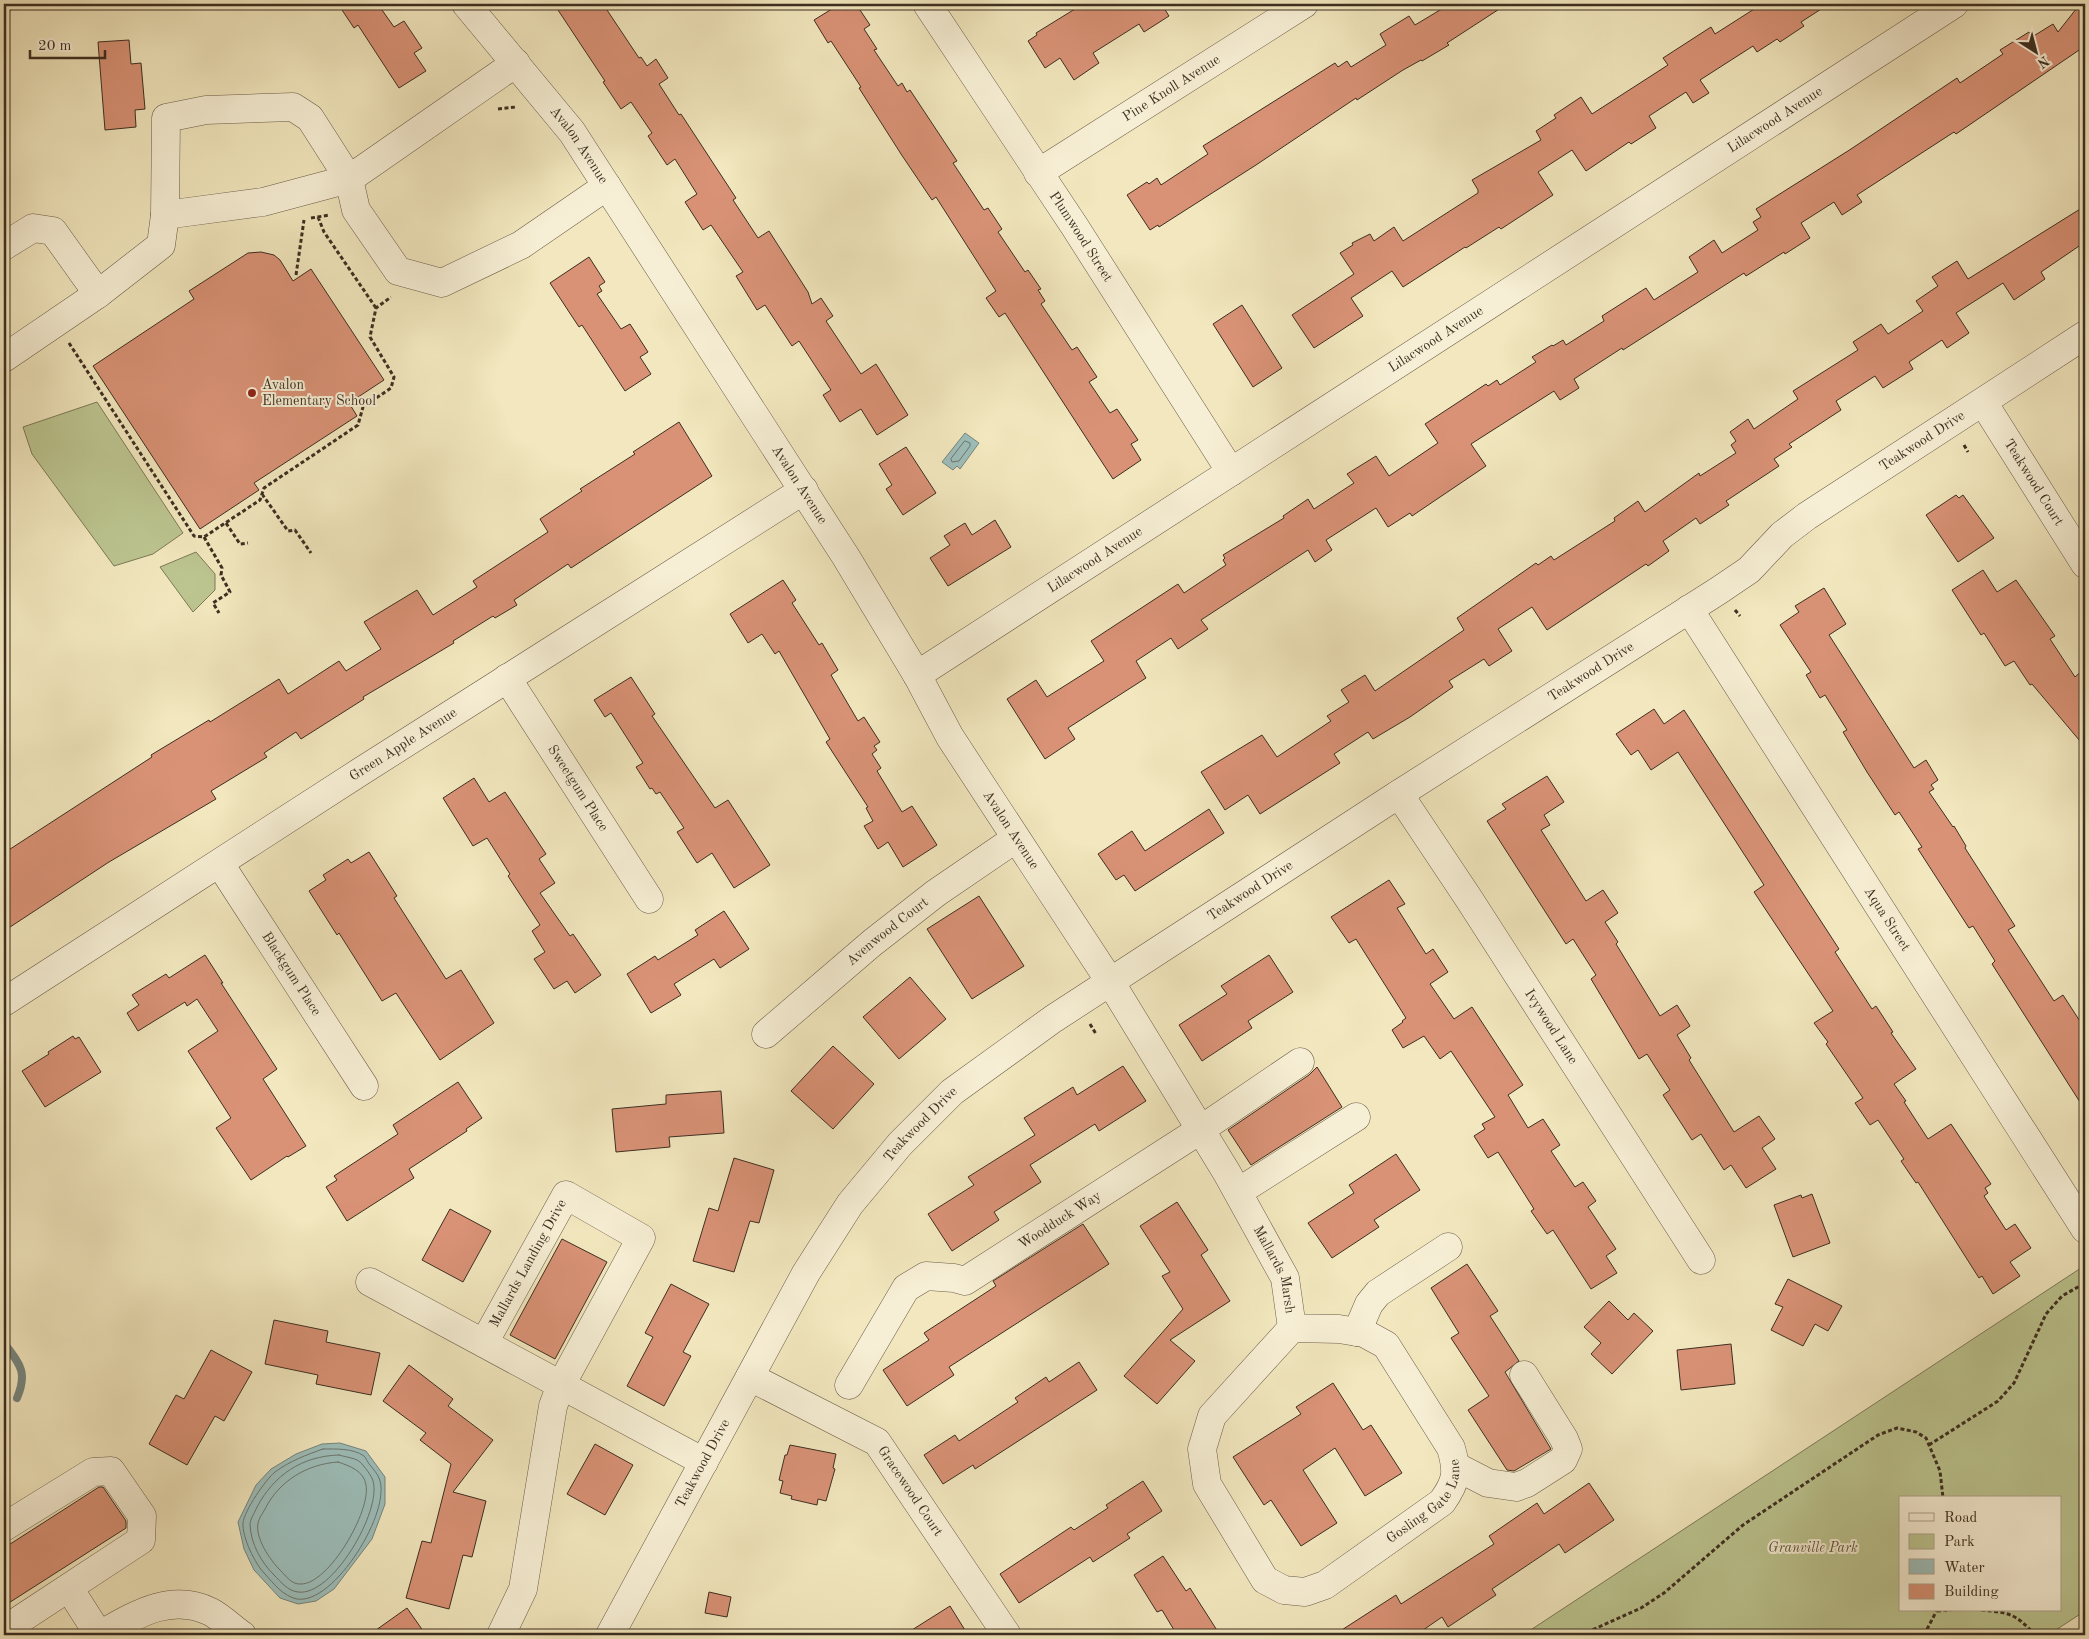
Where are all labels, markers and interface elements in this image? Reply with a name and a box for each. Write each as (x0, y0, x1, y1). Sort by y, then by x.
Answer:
scale bar (30, 28, 105, 60)
north arrow (2012, 28, 2062, 78)
text: 20 m (38, 39, 72, 54)
street label: Pine Knoll Avenue (1120, 52, 1223, 124)
text: N (2034, 53, 2051, 71)
street label: Lilacwood Avenue (1725, 84, 1825, 156)
street label: Avalon Avenue (547, 104, 610, 186)
street label: Plumwood Street (1047, 189, 1115, 284)
street label: Lilacwood Avenue (1386, 304, 1486, 375)
place label: Avalon Elementary School (262, 378, 376, 408)
marker: Avalon Elementary School (246, 387, 258, 399)
street label: Teakwood Drive (1877, 408, 1967, 474)
street label: Teakwood Court (2001, 437, 2066, 528)
street label: Avalon Avenue (769, 443, 830, 527)
street label: Lilacwood Avenue (1045, 524, 1145, 596)
street label: Teakwood Drive (1546, 639, 1636, 704)
street label: Green Apple Avenue (347, 705, 459, 784)
street label: Sweetgum Place (545, 743, 611, 834)
street label: Avalon Avenue (980, 788, 1042, 872)
street label: Teakwood Drive (1205, 858, 1295, 924)
street label: Aqua Street (1861, 885, 1913, 954)
street label: Avenwood Court (844, 895, 931, 968)
street label: Blackgum Place (259, 930, 323, 1018)
street label: Ivywood Lane (1522, 987, 1580, 1067)
street label: Teakwood Drive (881, 1084, 960, 1165)
street label: Woodduck Way (1016, 1188, 1104, 1252)
street label: Mallards Landing Drive (487, 1197, 569, 1330)
street label: Mallards Marsh (1251, 1223, 1297, 1315)
street label: Teakwood Drive (673, 1417, 732, 1510)
street label: Gracewood Court (875, 1444, 945, 1539)
street label: Gosling Gate Lane (1384, 1458, 1462, 1546)
legend (1899, 1496, 2062, 1612)
text: Road (1944, 1511, 1978, 1526)
text: Park (1944, 1535, 1975, 1550)
park label: Granville Park (1768, 1541, 1858, 1555)
text: Water (1944, 1561, 1985, 1576)
text: Building (1944, 1585, 1999, 1600)

